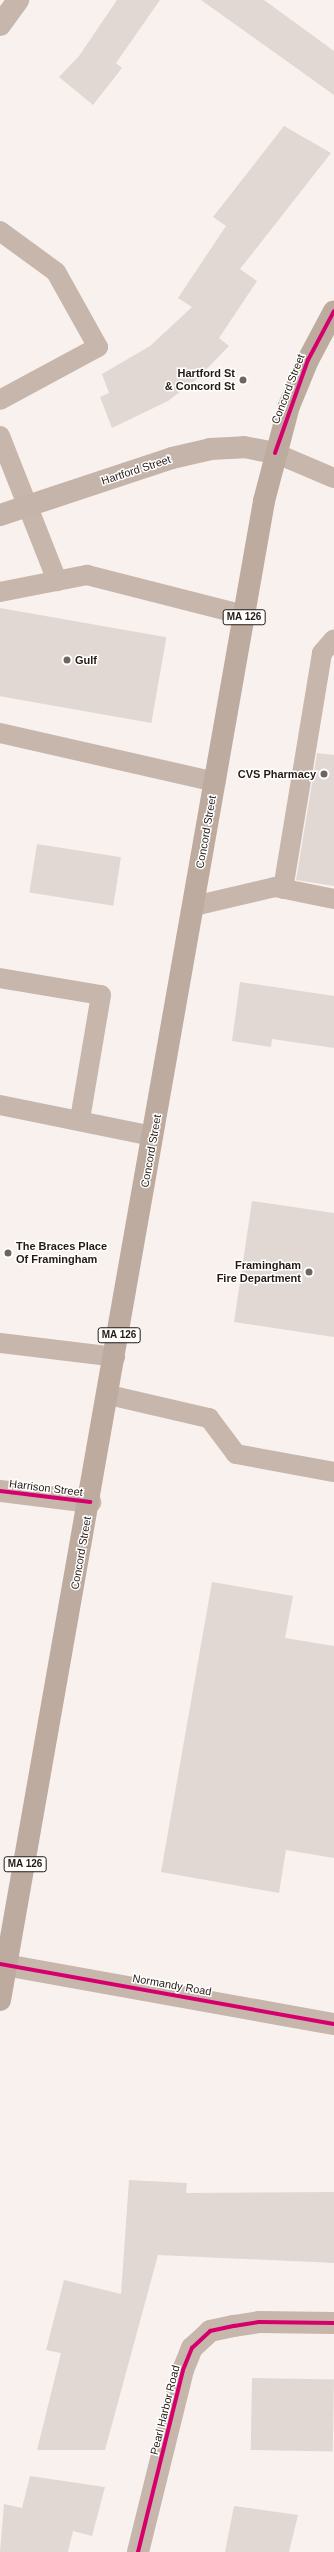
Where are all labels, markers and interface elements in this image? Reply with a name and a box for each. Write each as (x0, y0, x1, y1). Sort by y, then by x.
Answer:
street label: Concord Street (269, 352, 307, 426)
place label: Hartford St & Concord St (165, 367, 235, 393)
marker: Hartford St & Concord St (238, 375, 248, 385)
street label: Hartford Street (100, 453, 172, 487)
road number: MA 126 (222, 609, 266, 625)
place label: Gulf (75, 653, 97, 667)
marker: Gulf (62, 655, 72, 665)
place label: CVS Pharmacy (238, 767, 316, 781)
marker: CVS Pharmacy (319, 769, 329, 779)
street label: Concord Street (193, 794, 219, 870)
street label: Concord Street (138, 1113, 164, 1189)
place label: The Braces Place Of Framingham (16, 1240, 107, 1266)
marker: The Braces Place Of Framingham (3, 1248, 13, 1258)
place label: Framingham Fire Department (217, 1259, 301, 1285)
marker: Framingham Fire Department (304, 1267, 314, 1277)
road number: MA 126 (97, 1327, 141, 1343)
street label: Harrison Street (8, 1477, 84, 1499)
street label: Concord Street (68, 1515, 94, 1591)
road number: MA 126 (3, 1856, 47, 1872)
street label: Normandy Road (131, 1972, 213, 1998)
street label: Pearl Harbor Road (148, 2364, 182, 2456)

